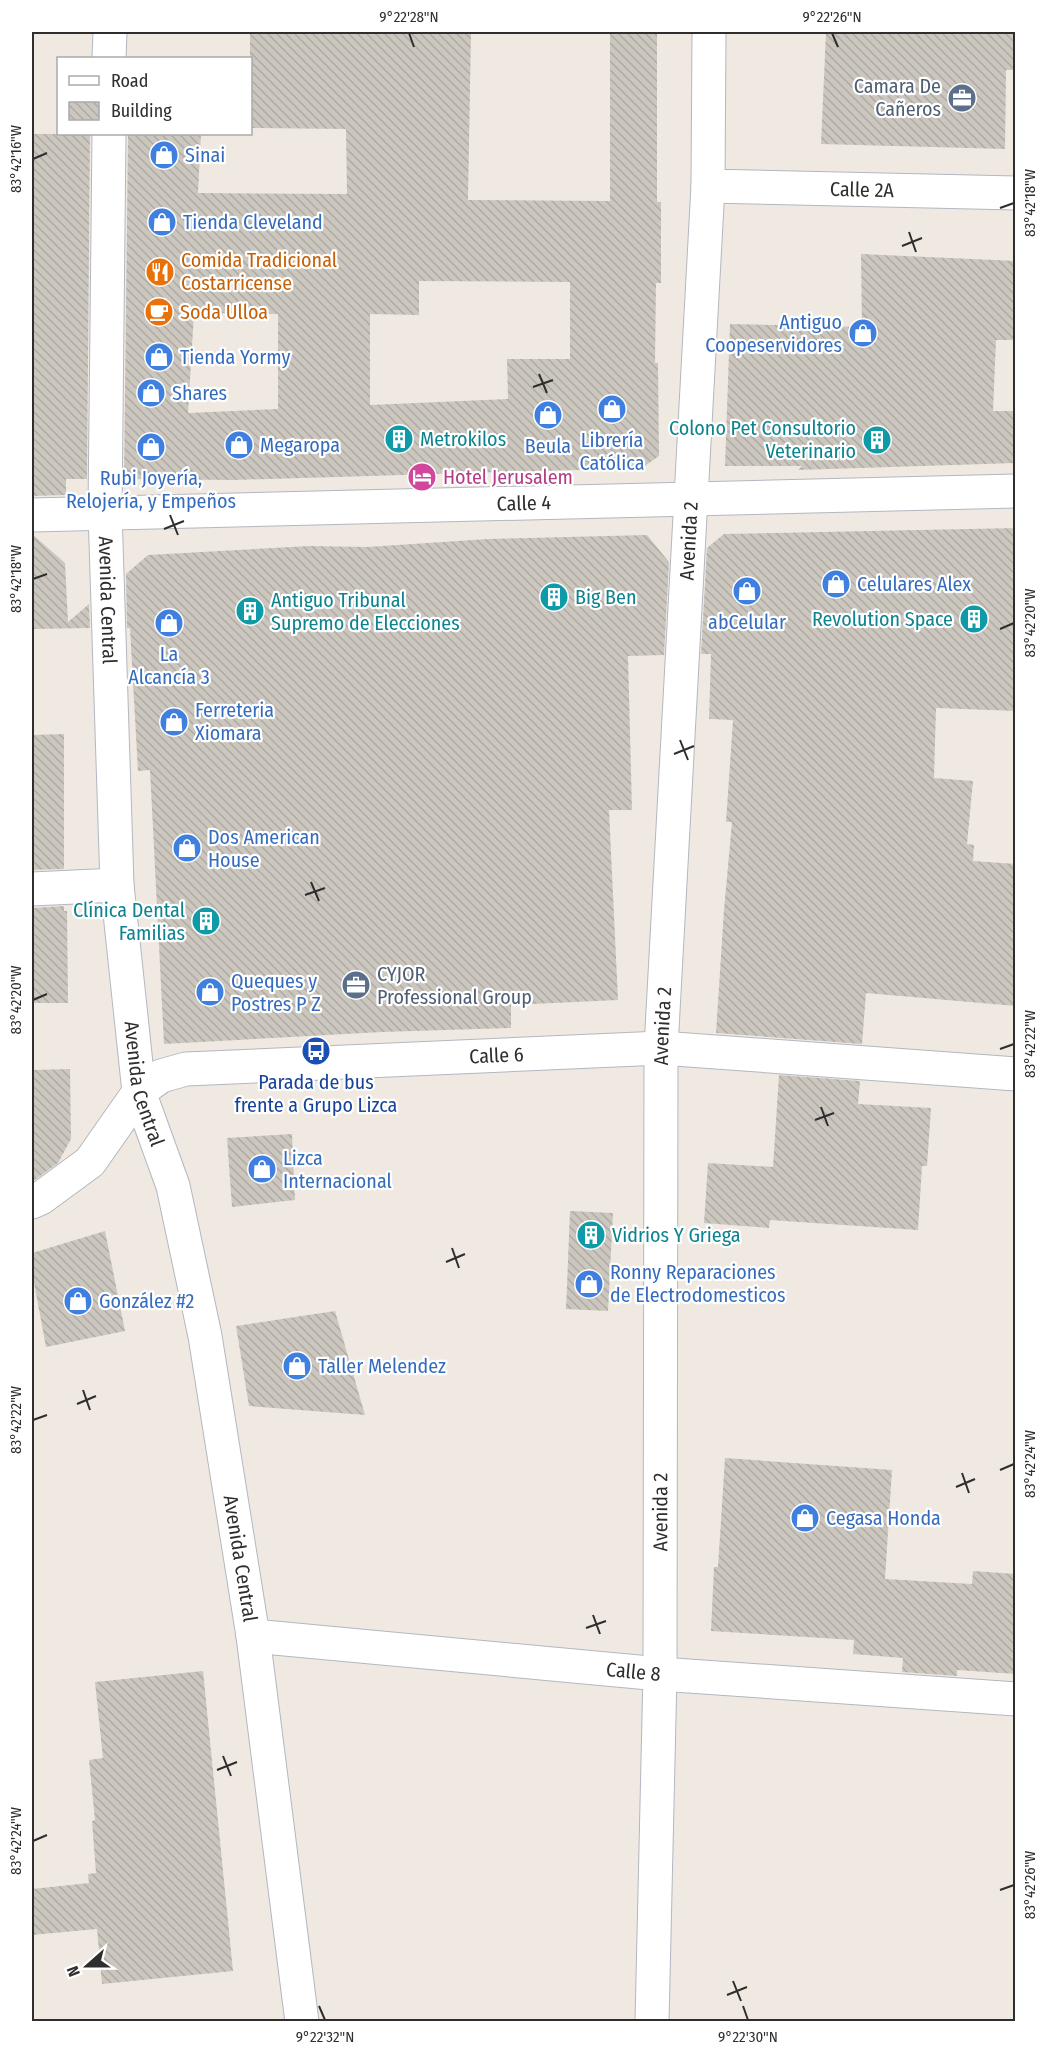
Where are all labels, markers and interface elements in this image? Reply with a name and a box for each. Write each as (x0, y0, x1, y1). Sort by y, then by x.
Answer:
text: 9°22'28"N (379, 8, 439, 26)
text: 9°22'26"N (802, 8, 862, 26)
legend (57, 57, 252, 135)
text: Road (111, 70, 148, 92)
place label: Camara De Cañeros (854, 74, 941, 121)
office icon: Camara De Cañeros (946, 82, 978, 114)
text: Building (111, 100, 172, 122)
text: 83°42'16"W (7, 125, 25, 193)
shop icon: Sinai (148, 139, 180, 171)
place label: Sinai (185, 143, 225, 167)
text: 83°42'18"W (1021, 169, 1039, 237)
street label: Calle 2A (830, 177, 895, 202)
shop icon: Tienda Cleveland (146, 206, 178, 238)
place label: Tienda Cleveland (183, 210, 323, 234)
place label: Comida Tradicional Costarricense (181, 248, 337, 295)
restaurant icon: Comida Tradicional Costarricense (144, 256, 176, 288)
cafe icon: Soda Ulloa (143, 296, 175, 328)
place label: Soda Ulloa (180, 300, 268, 324)
place label: Antiguo Coopeservidores (705, 310, 842, 357)
shop icon: Antiguo Coopeservidores (847, 317, 879, 349)
shop icon: Tienda Yormy (143, 341, 175, 373)
place label: Tienda Yormy (180, 345, 290, 369)
shop icon: Shares (135, 377, 167, 409)
place label: Shares (172, 381, 227, 405)
shop icon: Librería Católica (596, 393, 628, 425)
shop icon: Beula (532, 399, 564, 431)
place label: Colono Pet Consultorio Veterinario (669, 416, 856, 463)
building icon: Metrokilos (383, 423, 415, 455)
building icon: Colono Pet Consultorio Veterinario (861, 424, 893, 456)
place label: Metrokilos (420, 427, 506, 451)
place label: Librería Católica (580, 428, 645, 475)
shop icon: Megaropa (223, 429, 255, 461)
shop icon: Rubi Joyería, Relojería, y Empeños (135, 431, 167, 463)
place label: Megaropa (260, 433, 340, 457)
place label: Beula (525, 434, 571, 458)
hotel icon: Hotel Jerusalem (406, 461, 438, 493)
place label: Hotel Jerusalem (443, 465, 573, 489)
place label: Rubi Joyería, Relojería, y Empeños (66, 466, 236, 513)
street label: Calle 4 (496, 490, 552, 516)
street label: Avenida 2 (675, 501, 703, 581)
street label: Avenida Central (94, 536, 122, 664)
text: 83°42'18"W (7, 545, 25, 613)
shop icon: Celulares Alex (820, 568, 852, 600)
place label: Celulares Alex (857, 572, 971, 596)
shop icon: abCelular (731, 575, 763, 607)
building icon: Big Ben (538, 581, 570, 613)
place label: Big Ben (575, 585, 636, 609)
place label: Antiguo Tribunal Supremo de Elecciones (271, 588, 460, 635)
text: 83°42'20"W (1021, 588, 1039, 658)
building icon: Antiguo Tribunal Supremo de Elecciones (234, 595, 266, 627)
building icon: Revolution Space (958, 603, 990, 635)
shop icon: La Alcancía 3 (153, 607, 185, 639)
place label: Revolution Space (812, 607, 953, 631)
place label: abCelular (708, 610, 786, 634)
place label: La Alcancía 3 (128, 642, 210, 689)
place label: Ferreteria Xiomara (195, 698, 274, 745)
shop icon: Ferreteria Xiomara (158, 706, 190, 738)
place label: Dos American House (208, 825, 320, 872)
shop icon: Dos American House (171, 832, 203, 864)
place label: Clínica Dental Familias (73, 898, 185, 945)
building icon: Clínica Dental Familias (190, 905, 222, 937)
place label: CYJOR Professional Group (377, 962, 532, 1009)
text: 83°42'20"W (7, 965, 25, 1035)
place label: Queques y Postres P Z (231, 969, 321, 1016)
office icon: CYJOR Professional Group (340, 969, 372, 1001)
shop icon: Queques y Postres P Z (194, 976, 226, 1008)
street label: Avenida 2 (649, 986, 676, 1066)
text: 83°42'22"W (1021, 1010, 1039, 1078)
street label: Avenida Central (120, 1020, 170, 1149)
bus stop icon: Parada de bus frente a Grupo Lizca (300, 1035, 332, 1067)
street label: Calle 6 (469, 1042, 524, 1068)
place label: Parada de bus frente a Grupo Lizca (235, 1070, 397, 1117)
place label: Lizca Internacional (283, 1146, 392, 1193)
shop icon: Lizca Internacional (246, 1153, 278, 1185)
building icon: Vidrios Y Griega (575, 1219, 607, 1251)
place label: Vidrios Y Griega (612, 1223, 741, 1247)
place label: Ronny Reparaciones de Electrodomesticos (610, 1260, 786, 1307)
shop icon: Ronny Reparaciones de Electrodomesticos (573, 1268, 605, 1300)
shop icon: González #2 (62, 1285, 94, 1317)
place label: González #2 (99, 1289, 195, 1313)
shop icon: Taller Melendez (281, 1350, 313, 1382)
place label: Taller Melendez (318, 1354, 446, 1378)
text: 83°42'22"W (7, 1386, 25, 1454)
text: 83°42'24"W (1021, 1430, 1039, 1498)
street label: Avenida 2 (648, 1472, 672, 1552)
street label: Avenida Central (219, 1493, 263, 1624)
shop icon: Cegasa Honda (789, 1502, 821, 1534)
place label: Cegasa Honda (826, 1506, 941, 1530)
street label: Calle 8 (605, 1657, 662, 1686)
text: 83°42'24"W (7, 1807, 25, 1875)
text: 83°42'26"W (1021, 1851, 1039, 1919)
north arrow (57, 1936, 117, 1996)
text: N (63, 1963, 84, 1979)
text: 9°22'32"N (296, 2028, 354, 2046)
text: 9°22'30"N (718, 2028, 778, 2046)

